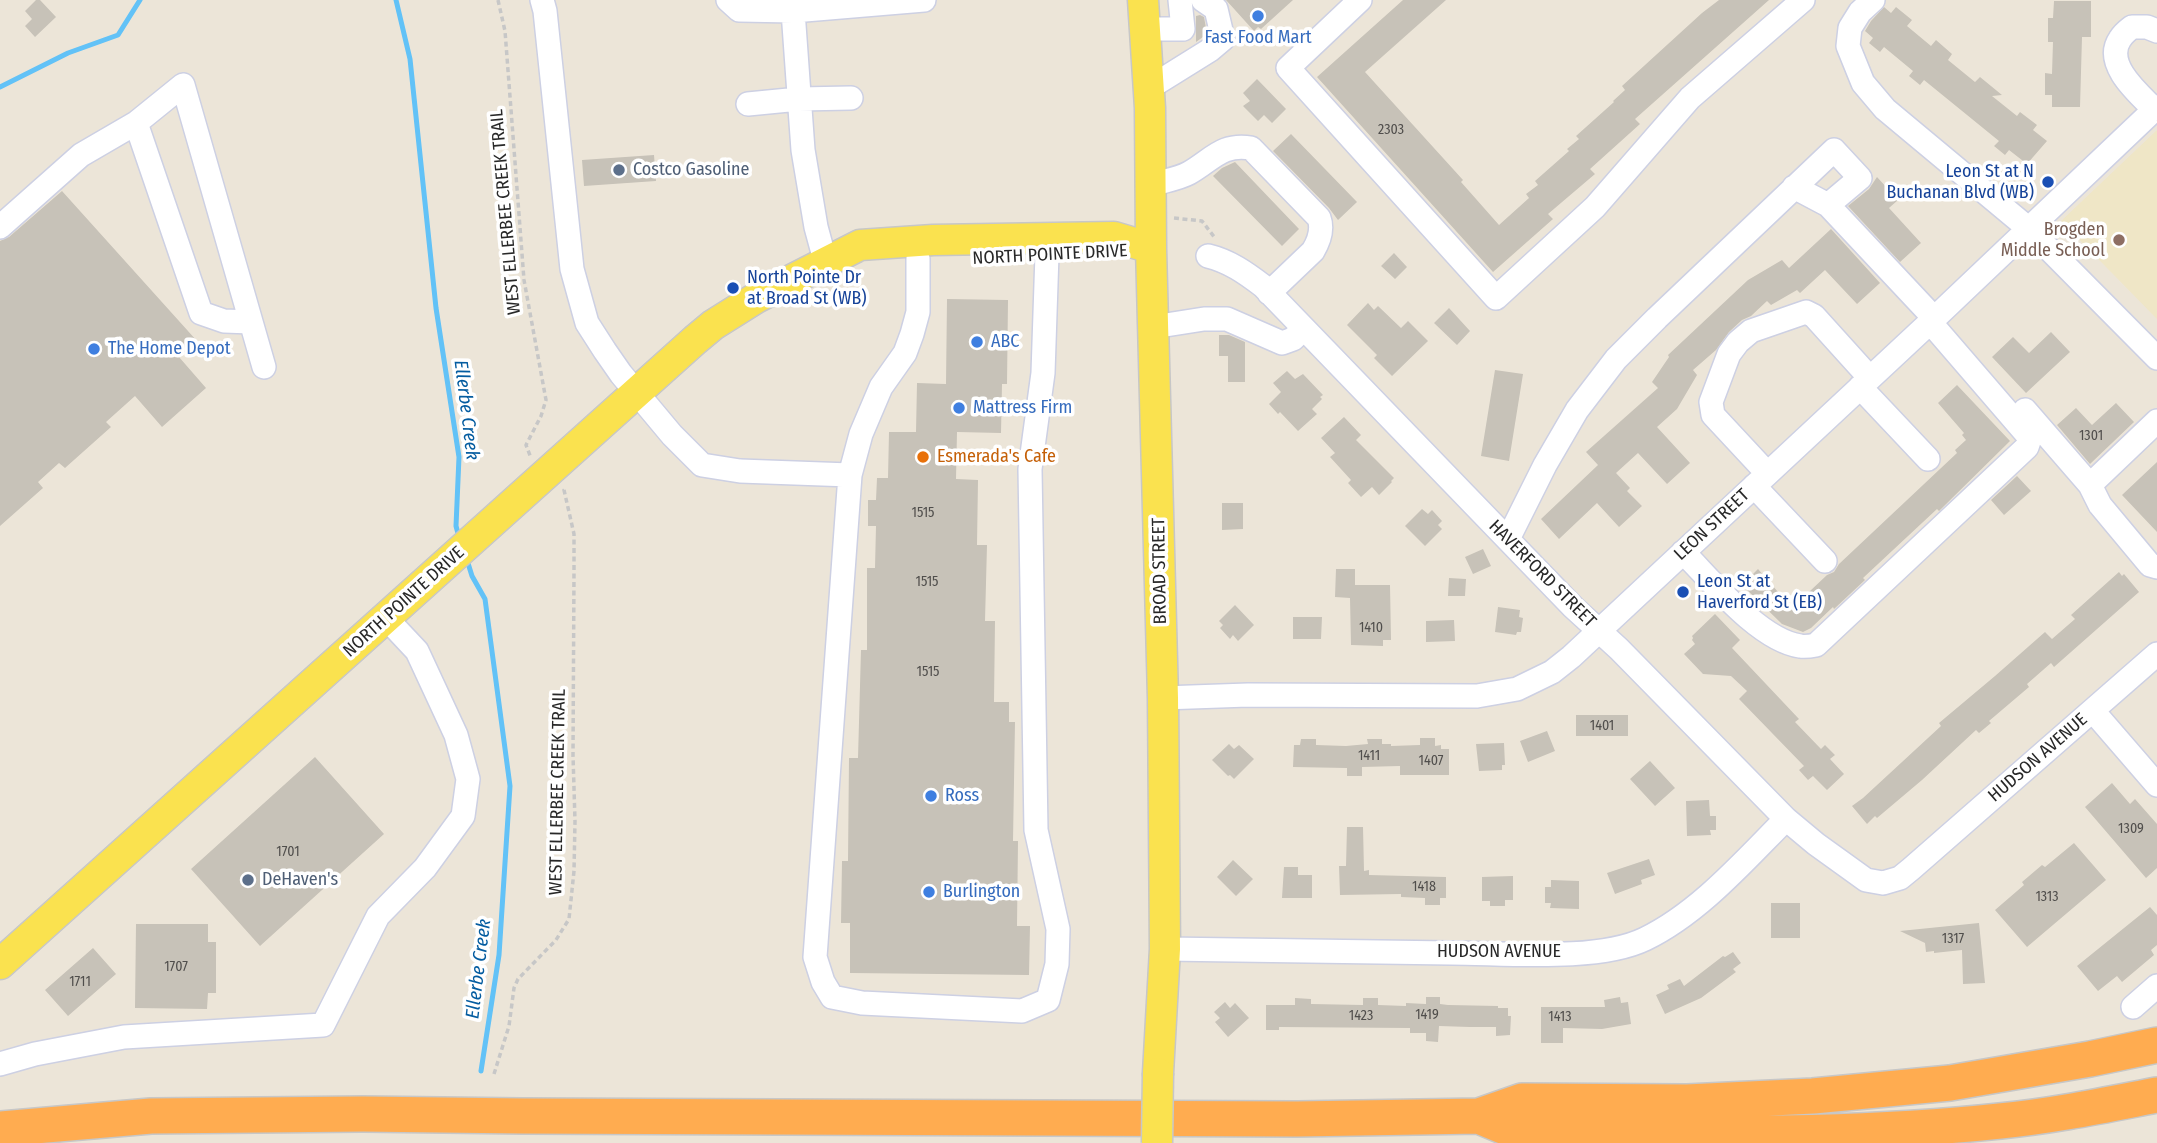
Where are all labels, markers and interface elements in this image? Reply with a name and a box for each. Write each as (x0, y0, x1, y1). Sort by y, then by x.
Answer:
marker: Fast Food Mart (1250, 8, 1266, 24)
place label: Fast Food Mart (1204, 27, 1312, 49)
street label: WEST ELLERBEE CREEK TRAIL (486, 108, 526, 316)
house number: 2303 (1378, 122, 1404, 138)
place label: Costco Gasoline (633, 159, 749, 181)
place label: Leon St at N Buchanan Blvd (WB) (1887, 161, 2034, 204)
marker: Costco Gasoline (611, 162, 627, 178)
marker: Leon St at N Buchanan Blvd (WB) (2040, 174, 2056, 190)
place label: Brogden Middle School (2001, 219, 2105, 262)
marker: Brogden Middle School (2111, 232, 2127, 248)
street label: NORTH POINTE DRIVE (972, 240, 1128, 270)
place label: North Pointe Dr at Broad St (WB) (747, 267, 867, 310)
marker: North Pointe Dr at Broad St (WB) (725, 280, 741, 296)
place label: ABC (991, 331, 1019, 353)
marker: ABC (969, 334, 985, 350)
place label: The Home Depot (108, 338, 231, 360)
marker: The Home Depot (86, 341, 102, 357)
water label: Ellerbe Creek (449, 359, 483, 461)
place label: Mattress Firm (973, 397, 1072, 419)
marker: Mattress Firm (951, 400, 967, 416)
house number: 1301 (2079, 428, 2103, 444)
place label: Esmerada's Cafe (937, 446, 1056, 468)
marker: Esmerada's Cafe (915, 449, 931, 465)
street label: LEON STREET (1670, 485, 1754, 565)
house number: 1515 (911, 505, 935, 521)
street label: HAVERFORD STREET (1484, 516, 1600, 632)
street label: BROAD STREET (1148, 517, 1172, 625)
street label: NORTH POINTE DRIVE (339, 542, 469, 662)
place label: Leon St at Haverford St (EB) (1697, 571, 1822, 614)
house number: 1515 (915, 574, 939, 590)
marker: Leon St at Haverford St (EB) (1675, 584, 1691, 600)
house number: 1410 (1359, 620, 1383, 636)
house number: 1515 (916, 664, 940, 680)
street label: WEST ELLERBEE CREEK TRAIL (545, 689, 571, 895)
street label: HUDSON AVENUE (1984, 709, 2092, 807)
house number: 1401 (1590, 718, 1614, 734)
house number: 1411 (1358, 748, 1380, 764)
house number: 1407 (1419, 753, 1443, 769)
place label: Ross (945, 785, 979, 807)
marker: Ross (923, 788, 939, 804)
house number: 1309 (2118, 821, 2144, 837)
house number: 1701 (276, 844, 300, 860)
place label: DeHaven's (262, 869, 338, 891)
marker: DeHaven's (240, 872, 256, 888)
house number: 1418 (1412, 879, 1436, 895)
place label: Burlington (943, 881, 1020, 903)
marker: Burlington (921, 884, 937, 900)
house number: 1313 (2035, 889, 2059, 905)
water label: Ellerbe Creek (462, 918, 496, 1020)
house number: 1317 (1942, 931, 1964, 947)
street label: HUDSON AVENUE (1437, 941, 1561, 963)
house number: 1707 (164, 959, 188, 975)
house number: 1711 (69, 974, 91, 990)
house number: 1419 (1415, 1007, 1439, 1023)
house number: 1423 (1349, 1008, 1373, 1024)
house number: 1413 (1548, 1009, 1572, 1025)

